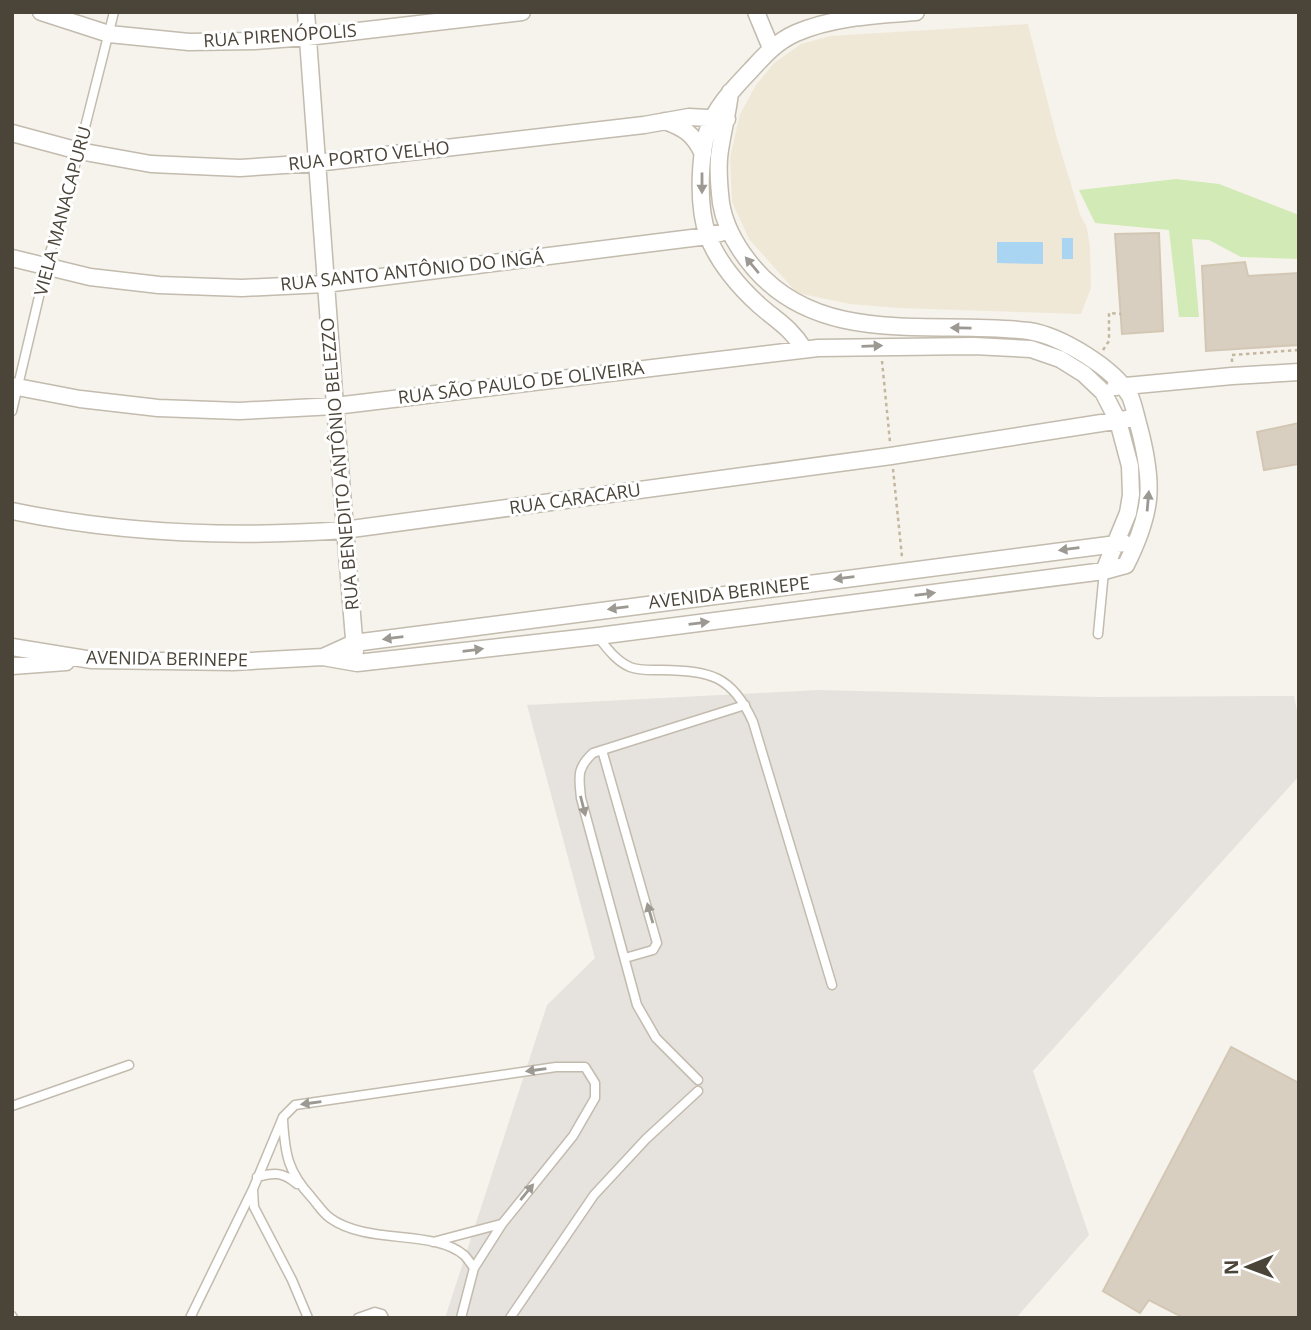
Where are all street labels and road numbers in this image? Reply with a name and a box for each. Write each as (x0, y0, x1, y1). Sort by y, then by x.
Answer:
street label: RUA PIRENÓPOLIS (202, 18, 358, 52)
street label: VIELA MANACAPURU (28, 123, 96, 298)
street label: RUA PORTO VELHO (287, 135, 451, 175)
street label: RUA SANTO ANTÔNIO DO INGÁ (279, 244, 545, 296)
street label: RUA BENEDITO ANTÔNIO BELEZZO (314, 317, 364, 612)
street label: RUA SÃO PAULO DE OLIVEIRA (396, 355, 646, 409)
street label: RUA CARACARU (508, 477, 642, 519)
street label: AVENIDA BERINEPE (647, 570, 811, 614)
street label: AVENIDA BERINEPE (86, 645, 248, 671)

